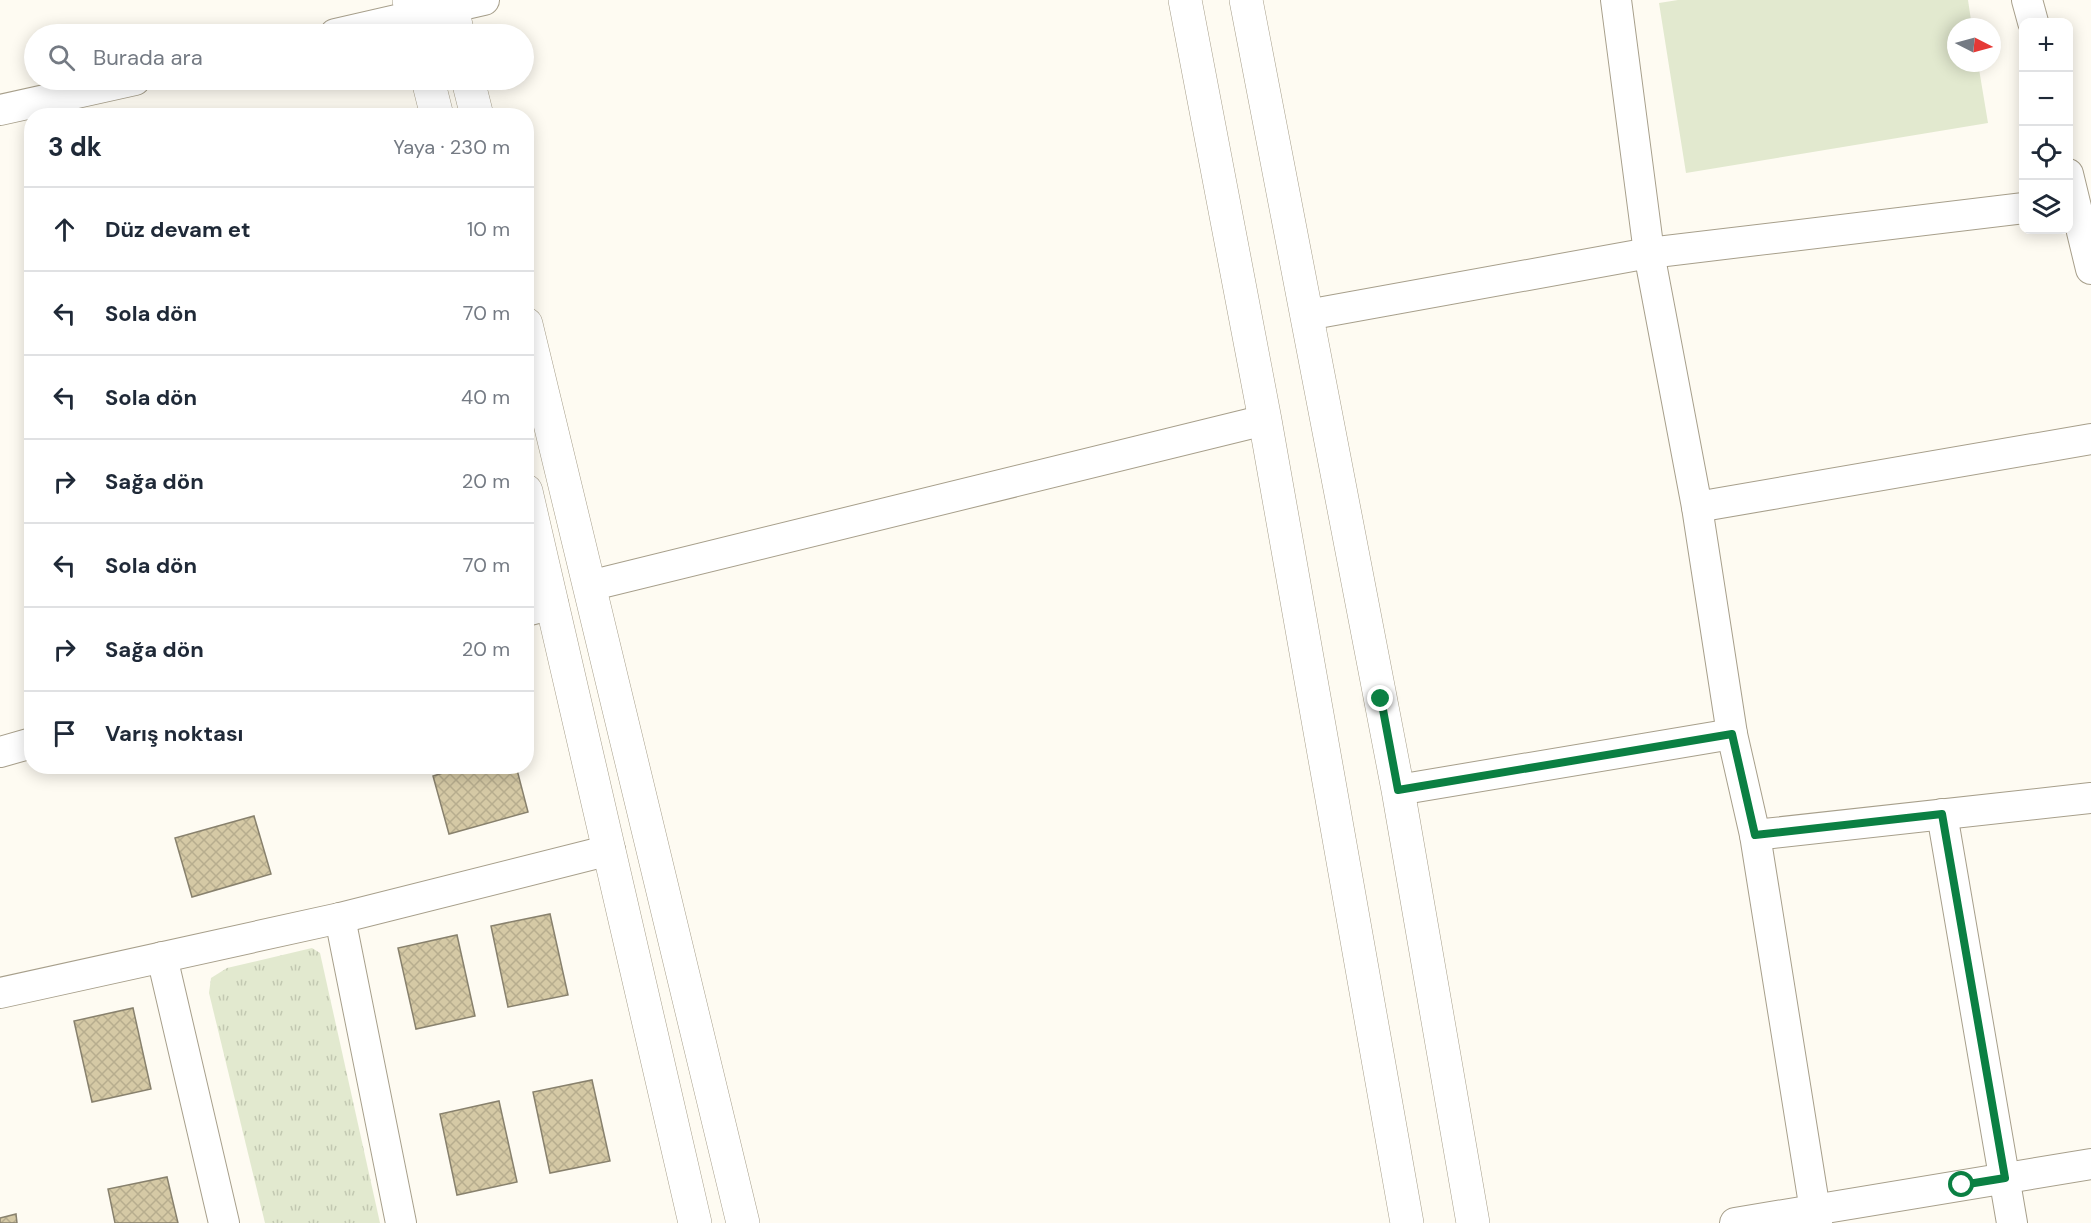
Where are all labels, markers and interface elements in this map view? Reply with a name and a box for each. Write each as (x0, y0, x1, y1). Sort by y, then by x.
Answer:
north arrow (1947, 18, 2001, 72)
map controls (2019, 18, 2073, 234)
button: + (2019, 18, 2073, 72)
search box (24, 24, 534, 90)
icon: search (45, 41, 78, 74)
text: Burada ara (93, 43, 203, 72)
button: − (2019, 72, 2073, 126)
button: locate (2019, 126, 2073, 180)
text: 3 dk (48, 130, 102, 164)
text: Yaya · 230 m (393, 134, 510, 160)
button: layers (2019, 180, 2073, 234)
icon: ahead (48, 213, 81, 246)
text: Düz devam et (105, 215, 250, 244)
text: 10 m (467, 216, 510, 242)
icon: left (48, 297, 81, 330)
text: Sola dön (105, 299, 197, 328)
text: 70 m (463, 300, 510, 326)
icon: left (48, 381, 81, 414)
text: Sola dön (105, 383, 197, 412)
text: 40 m (461, 384, 510, 410)
icon: right (48, 465, 81, 498)
text: Sağa dön (105, 467, 204, 496)
text: 20 m (462, 468, 510, 494)
icon: left (48, 549, 81, 582)
text: Sola dön (105, 551, 197, 580)
text: 70 m (463, 552, 510, 578)
icon: right (48, 633, 81, 666)
text: Sağa dön (105, 635, 204, 664)
text: 20 m (462, 636, 510, 662)
route end (1367, 685, 1393, 711)
icon: arrive (48, 717, 81, 750)
text: Varış noktası (105, 719, 243, 748)
route start (1948, 1171, 1974, 1197)

